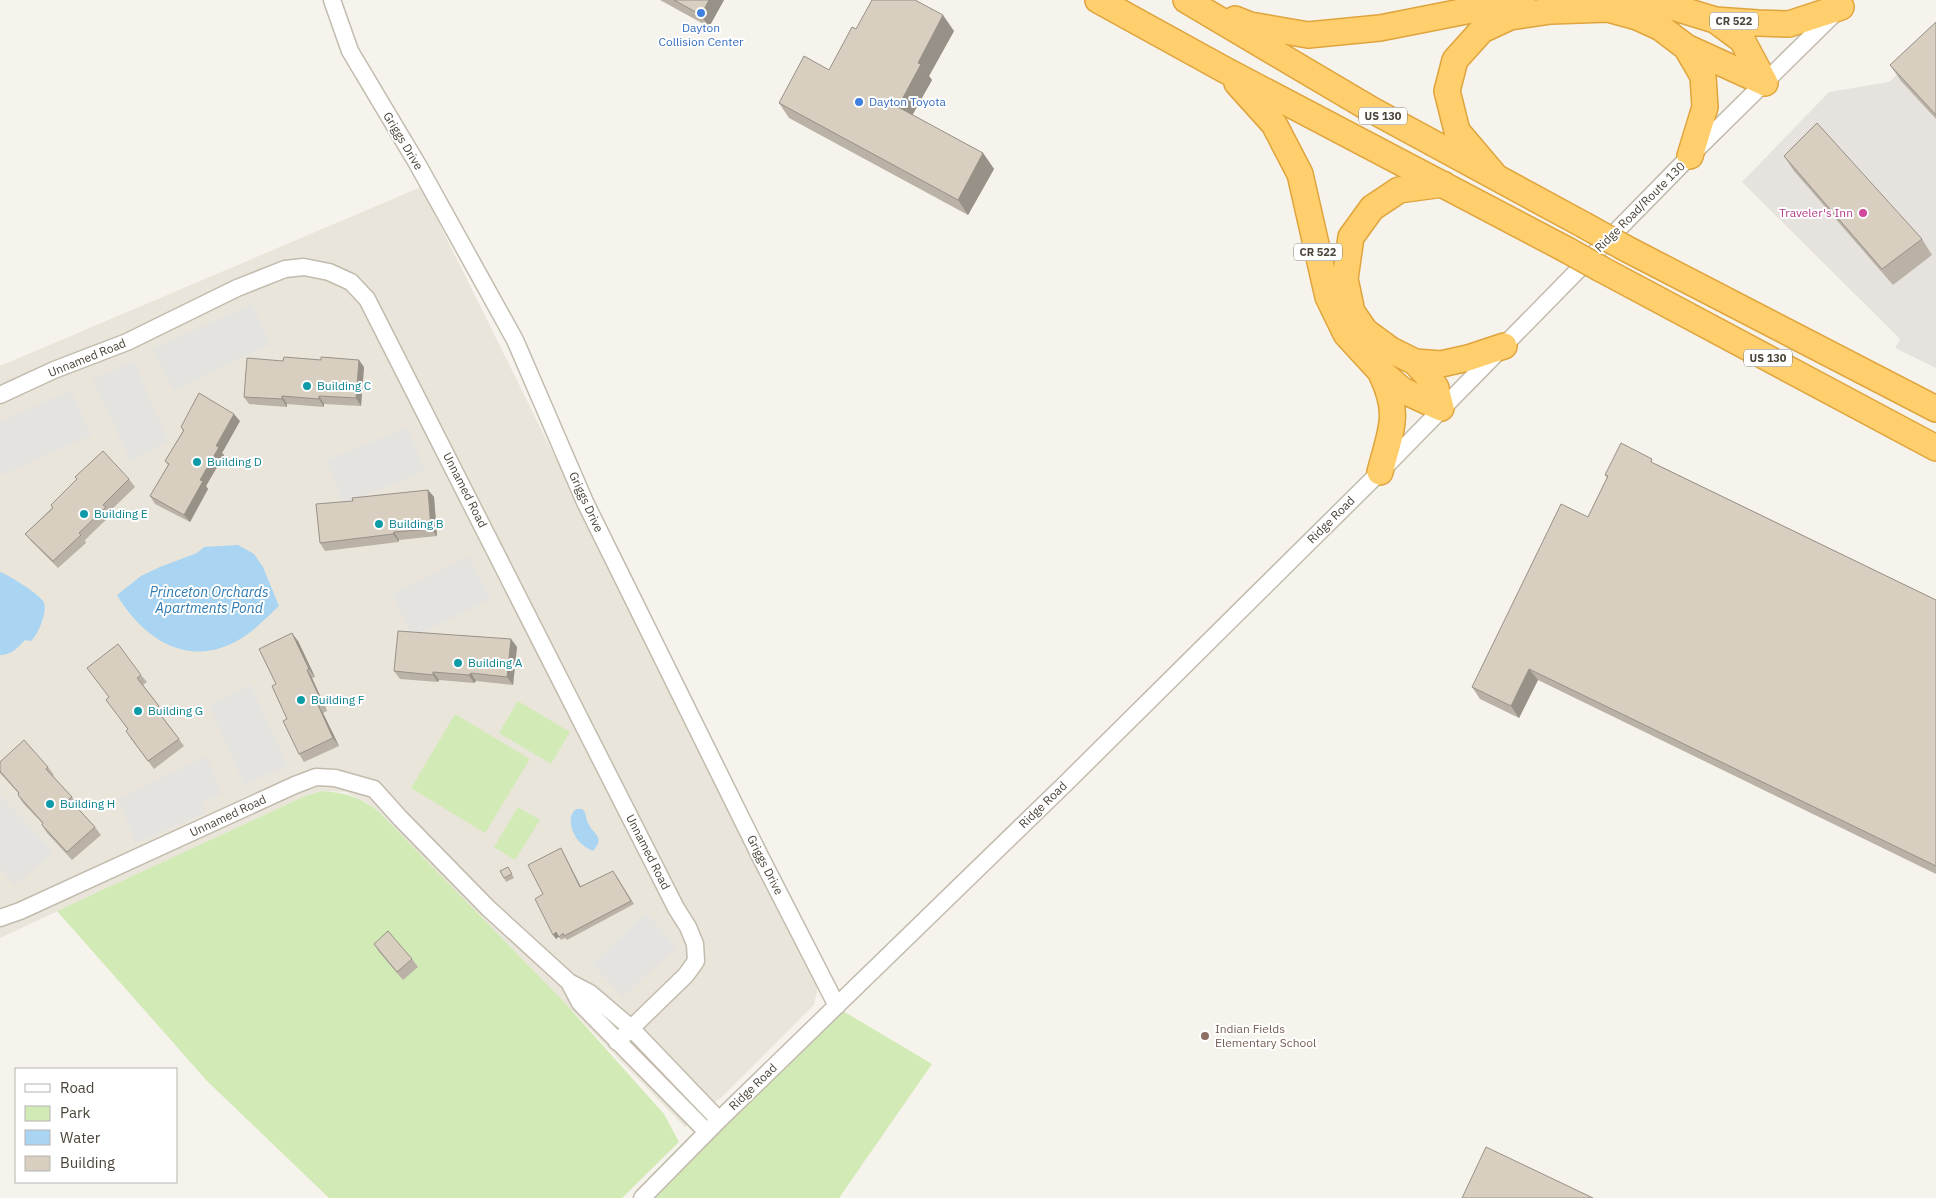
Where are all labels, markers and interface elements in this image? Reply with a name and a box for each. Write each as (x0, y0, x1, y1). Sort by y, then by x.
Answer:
marker: Dayton Collision Center (695, 7, 707, 19)
road number: CR 522 (1710, 12, 1758, 30)
place label: Dayton Collision Center (659, 20, 744, 49)
place label: Dayton Toyota (869, 94, 947, 109)
marker: Dayton Toyota (853, 96, 865, 108)
road number: US 130 (1359, 108, 1407, 124)
street label: Griggs Drive (380, 109, 427, 173)
street label: Ridge Road/Route 130 (1591, 158, 1688, 255)
place label: Traveler's Inn (1779, 205, 1853, 220)
marker: Traveler's Inn (1857, 207, 1869, 219)
road number: CR 522 (1294, 243, 1342, 260)
street label: Unnamed Road (46, 335, 128, 380)
road number: US 130 (1744, 349, 1792, 366)
place label: Building C (317, 378, 372, 393)
marker: Building C (301, 380, 313, 392)
street label: Unnamed Road (440, 450, 491, 530)
place label: Building D (207, 454, 262, 469)
marker: Building D (191, 456, 203, 468)
street label: Griggs Drive (566, 469, 607, 535)
street label: Ridge Road (1304, 493, 1357, 546)
place label: Building E (94, 506, 148, 521)
marker: Building E (78, 508, 90, 520)
place label: Building B (389, 516, 444, 531)
marker: Building B (373, 518, 385, 530)
water label: Princeton Orchards Apartments Pond (149, 583, 269, 617)
place label: Building A (468, 655, 523, 670)
marker: Building A (452, 657, 464, 669)
place label: Building F (311, 692, 365, 707)
marker: Building F (295, 694, 307, 706)
place label: Building G (148, 703, 203, 718)
marker: Building G (132, 705, 144, 717)
street label: Ridge Road (1016, 778, 1070, 831)
street label: Unnamed Road (187, 791, 268, 840)
place label: Building H (60, 796, 115, 811)
marker: Building H (44, 798, 56, 810)
street label: Unnamed Road (623, 812, 674, 892)
street label: Griggs Drive (744, 832, 787, 897)
place label: Indian Fields Elementary School (1215, 1021, 1316, 1050)
marker: Indian Fields Elementary School (1199, 1030, 1211, 1042)
street label: Ridge Road (726, 1060, 780, 1113)
legend (15, 1068, 178, 1183)
text: Road (60, 1078, 95, 1097)
text: Park (60, 1103, 90, 1122)
text: Water (60, 1128, 101, 1147)
text: Building (60, 1153, 115, 1172)

